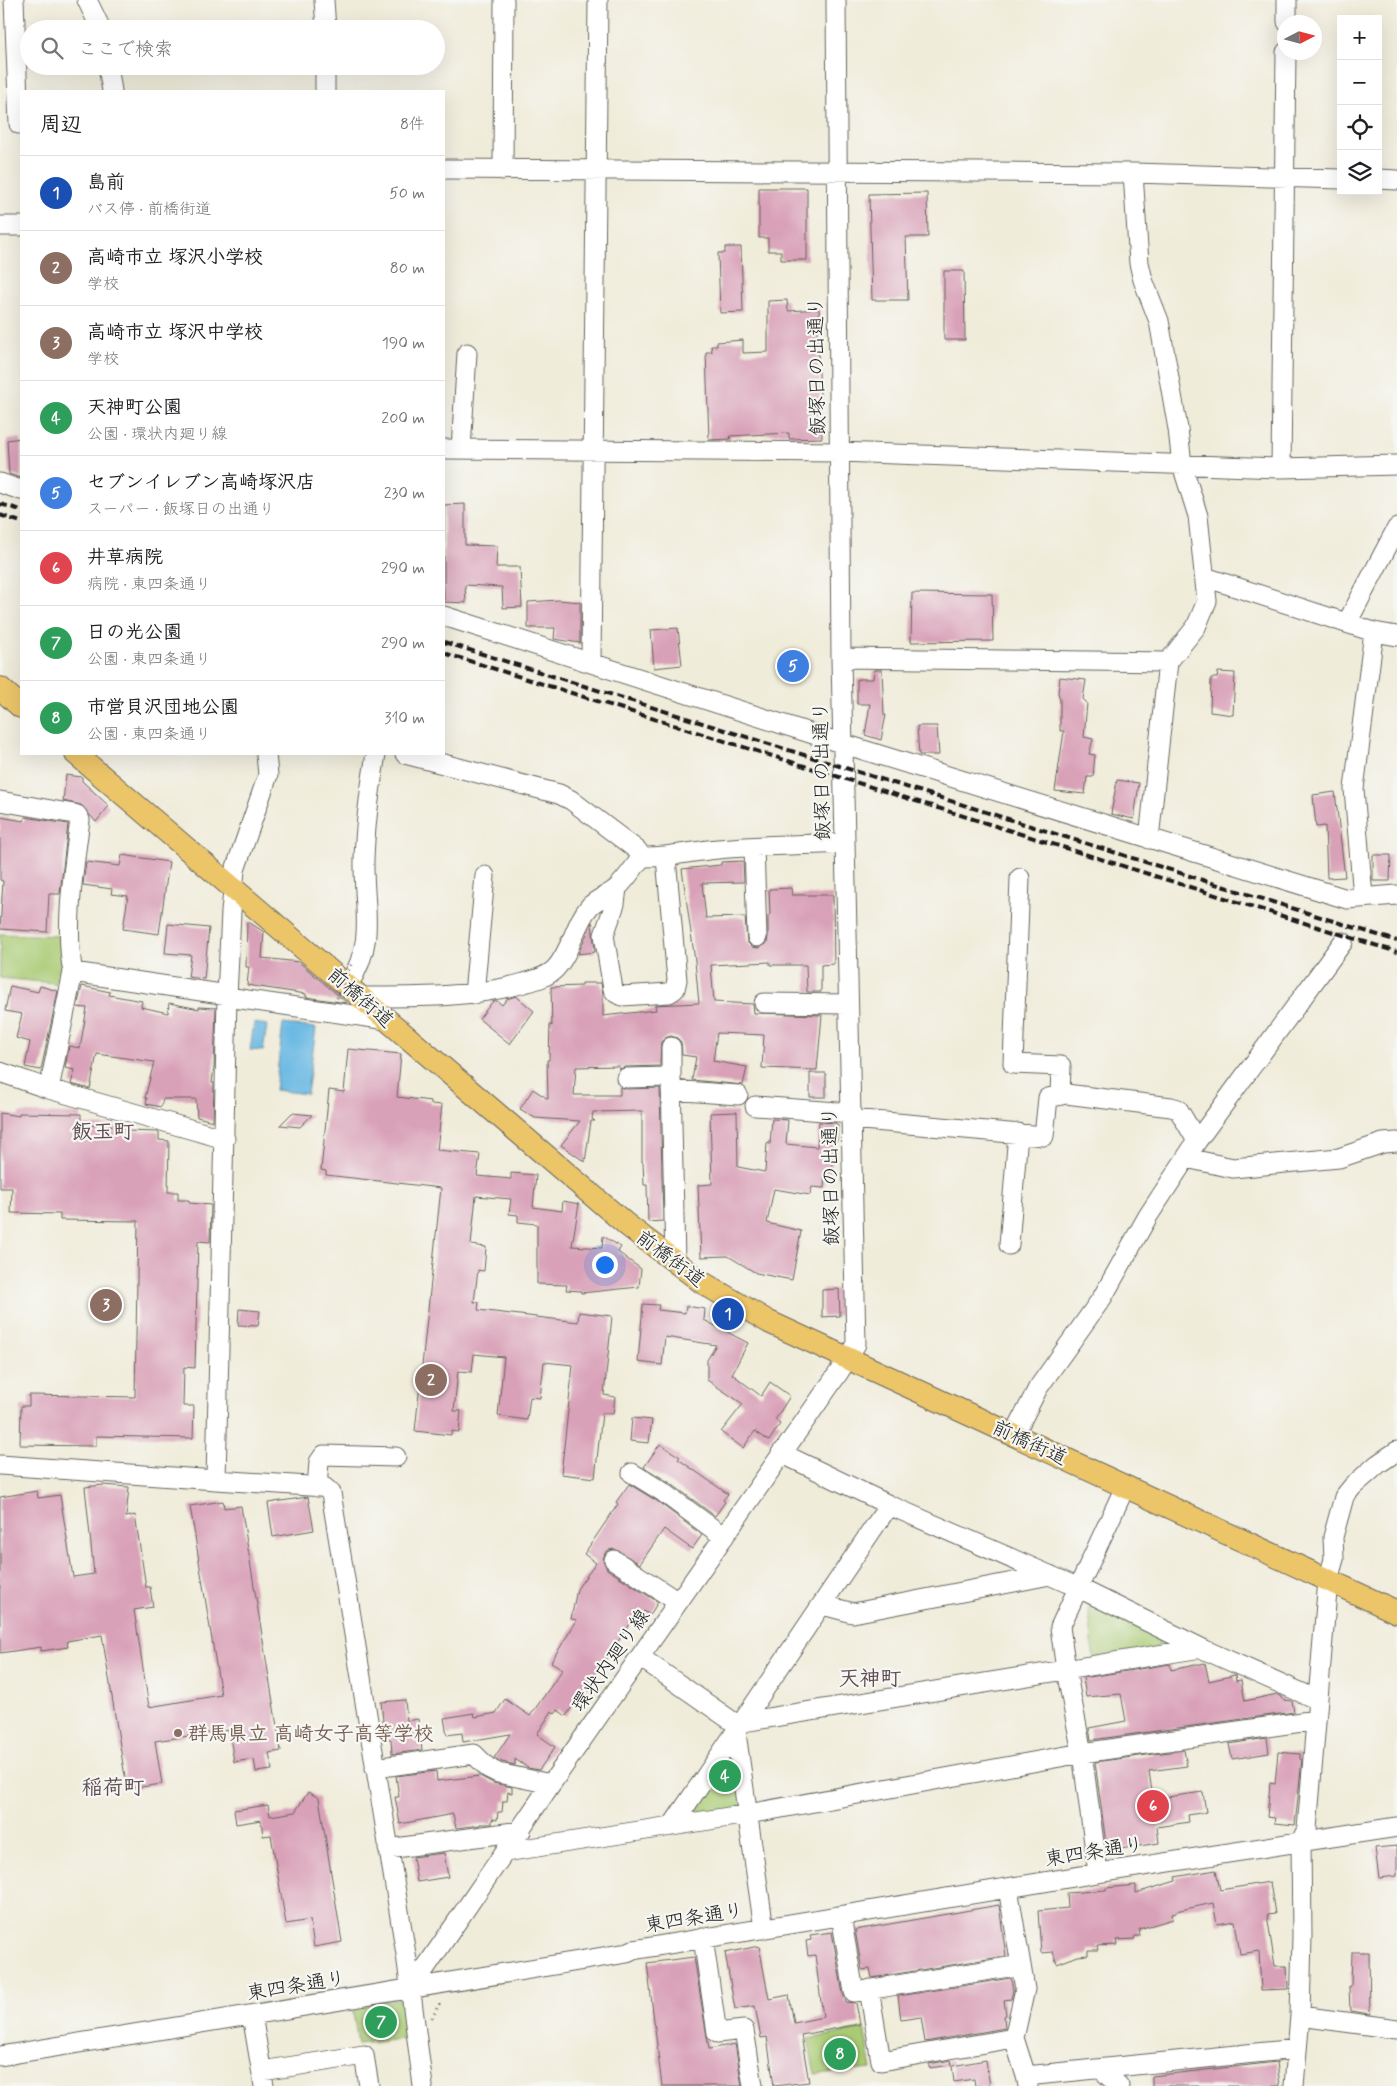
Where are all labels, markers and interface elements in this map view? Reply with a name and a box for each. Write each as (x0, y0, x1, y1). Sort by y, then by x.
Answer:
north arrow (1277, 15, 1322, 60)
map controls (1337, 15, 1382, 195)
button: + (1337, 15, 1382, 60)
search box (20, 20, 445, 75)
icon: search (38, 34, 66, 62)
text: ここで検索 (78, 37, 173, 62)
button: − (1337, 60, 1382, 105)
button: locate (1337, 105, 1382, 150)
text: 周辺 (40, 111, 82, 139)
text: 8件 (400, 114, 425, 135)
button: layers (1337, 150, 1382, 195)
text: 島前 (87, 170, 125, 195)
text: 1 (52, 183, 60, 204)
text: 50 m (389, 183, 425, 204)
text: バス停 · 前橋街道 (87, 199, 211, 220)
text: 高崎市立 塚沢小学校 (87, 245, 263, 270)
text: 2 (52, 258, 60, 279)
text: 80 m (390, 258, 425, 279)
text: 学校 (87, 274, 119, 295)
street label: 飯塚日の出通り (803, 296, 832, 436)
text: 高崎市立 塚沢中学校 (87, 320, 263, 345)
text: 3 (52, 333, 60, 354)
text: 190 m (382, 333, 425, 354)
text: 学校 (87, 349, 119, 370)
text: 天神町公園 (87, 395, 182, 420)
text: 4 (51, 408, 61, 429)
text: 200 m (381, 408, 425, 429)
text: 公園 · 環状内廻り線 (87, 424, 227, 445)
text: セブンイレブン高崎塚沢店 (87, 470, 315, 495)
text: 5 (51, 483, 61, 504)
text: 230 m (384, 483, 425, 504)
text: スーパー · 飯塚日の出通り (87, 499, 275, 520)
text: 井草病院 (87, 545, 163, 570)
text: 6 (52, 558, 60, 579)
text: 290 m (381, 558, 425, 579)
text: 病院 · 東四条通り (87, 574, 211, 595)
text: 日の光公園 (87, 620, 182, 645)
text: 7 (51, 633, 61, 654)
text: 290 m (381, 633, 425, 654)
pin: 5 (777, 647, 809, 685)
text: 公園 · 東四条通り (87, 649, 211, 670)
text: 市営貝沢団地公園 (87, 695, 239, 720)
street label: 飯塚日の出通り (808, 701, 837, 841)
text: 8 (51, 708, 61, 729)
text: 310 m (384, 708, 425, 729)
text: 公園 · 東四条通り (87, 724, 211, 745)
street label: 前橋街道 (321, 962, 399, 1035)
street label: 飯塚日の出通り (817, 1106, 846, 1246)
district label: 飯玉町 (72, 1118, 135, 1146)
street label: 前橋街道 (630, 1224, 710, 1294)
your location (592, 1252, 618, 1278)
pin: 3 (90, 1286, 122, 1324)
pin: 1 (712, 1295, 744, 1333)
pin: 2 (415, 1361, 447, 1399)
street label: 前橋街道 (987, 1414, 1071, 1472)
street label: 環状内廻り線 (566, 1604, 657, 1718)
district label: 天神町 (839, 1665, 902, 1693)
place label: 群馬県立 高崎女子高等学校 (188, 1721, 433, 1748)
marker: 群馬県立 高崎女子高等学校 (172, 1727, 184, 1739)
pin: 4 (709, 1757, 741, 1795)
district label: 稲荷町 (82, 1774, 145, 1802)
pin: 6 (1137, 1787, 1169, 1825)
street label: 東四条通り (1043, 1831, 1146, 1874)
street label: 東四条通り (643, 1897, 746, 1940)
street label: 東四条通り (245, 1965, 348, 2008)
pin: 7 (365, 2003, 397, 2041)
pin: 8 (824, 2035, 856, 2073)

